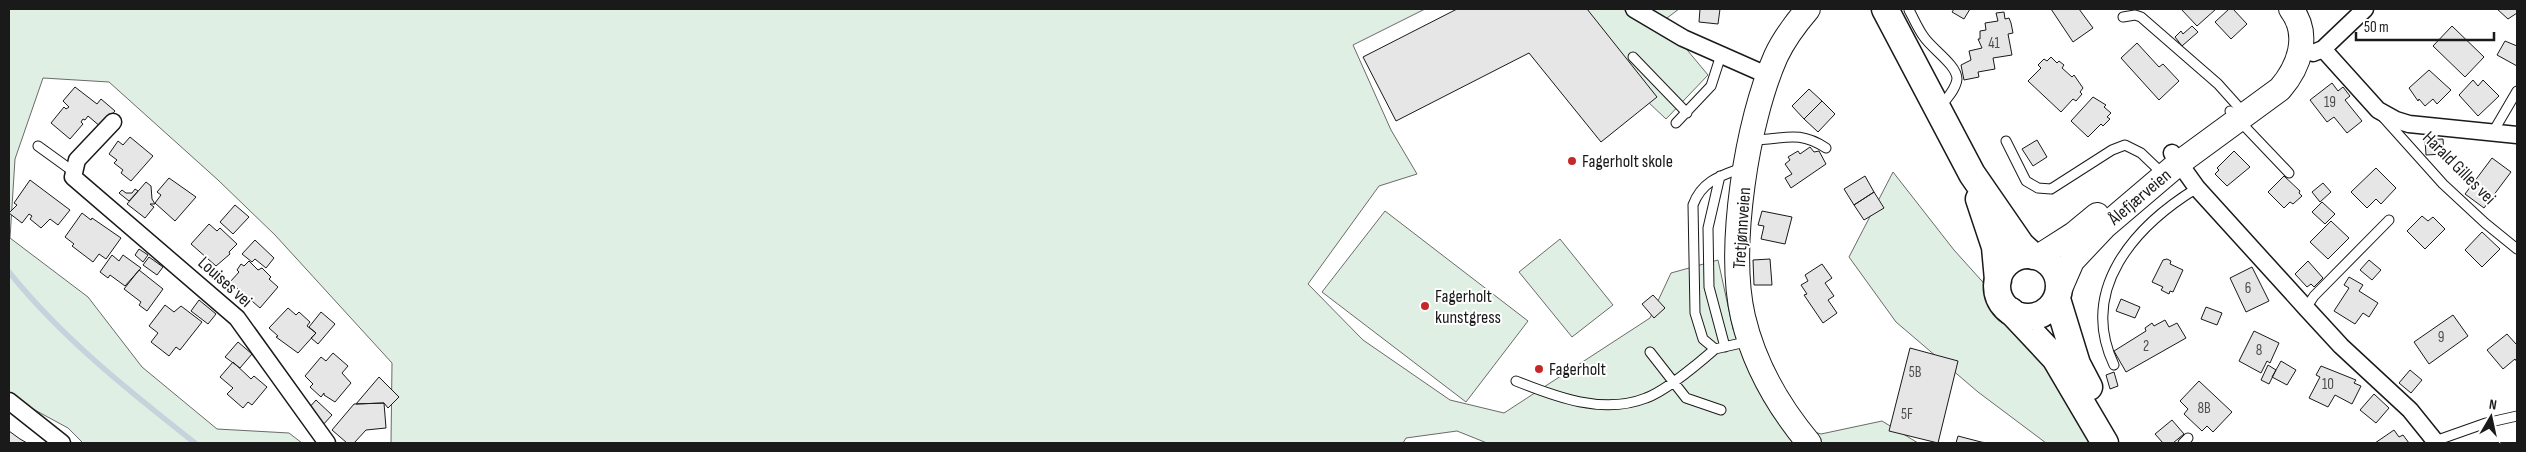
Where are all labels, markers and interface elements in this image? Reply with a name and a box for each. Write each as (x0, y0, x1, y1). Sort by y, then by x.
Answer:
scale bar (2356, 10, 2494, 42)
text: 50 m (2364, 18, 2389, 37)
house number: 41 (1988, 34, 2001, 53)
house number: 19 (2324, 93, 2336, 112)
street label: Harald Gilles vei (2418, 127, 2500, 209)
place label: Fagerholt skole (1582, 151, 1673, 172)
marker: Fagerholt skole (1566, 155, 1578, 167)
street label: Ålefjærveien (2103, 164, 2175, 230)
street label: Tretjønnveien (1729, 186, 1755, 270)
street label: Louises vei (194, 252, 256, 312)
house number: 6 (2245, 279, 2251, 298)
place label: Fagerholt kunstgress (1435, 286, 1501, 328)
marker: Fagerholt kunstgress (1419, 300, 1431, 312)
house number: 9 (2438, 328, 2444, 347)
house number: 2 (2143, 337, 2149, 356)
house number: 8 (2256, 341, 2262, 360)
place label: Fagerholt (1549, 359, 1606, 380)
marker: Fagerholt (1533, 363, 1545, 375)
house number: 5B (1909, 363, 1922, 382)
house number: 10 (2322, 375, 2334, 394)
north arrow (2466, 392, 2516, 442)
text: N (2488, 396, 2498, 414)
house number: 8B (2197, 399, 2211, 418)
house number: 5F (1901, 405, 1913, 424)

